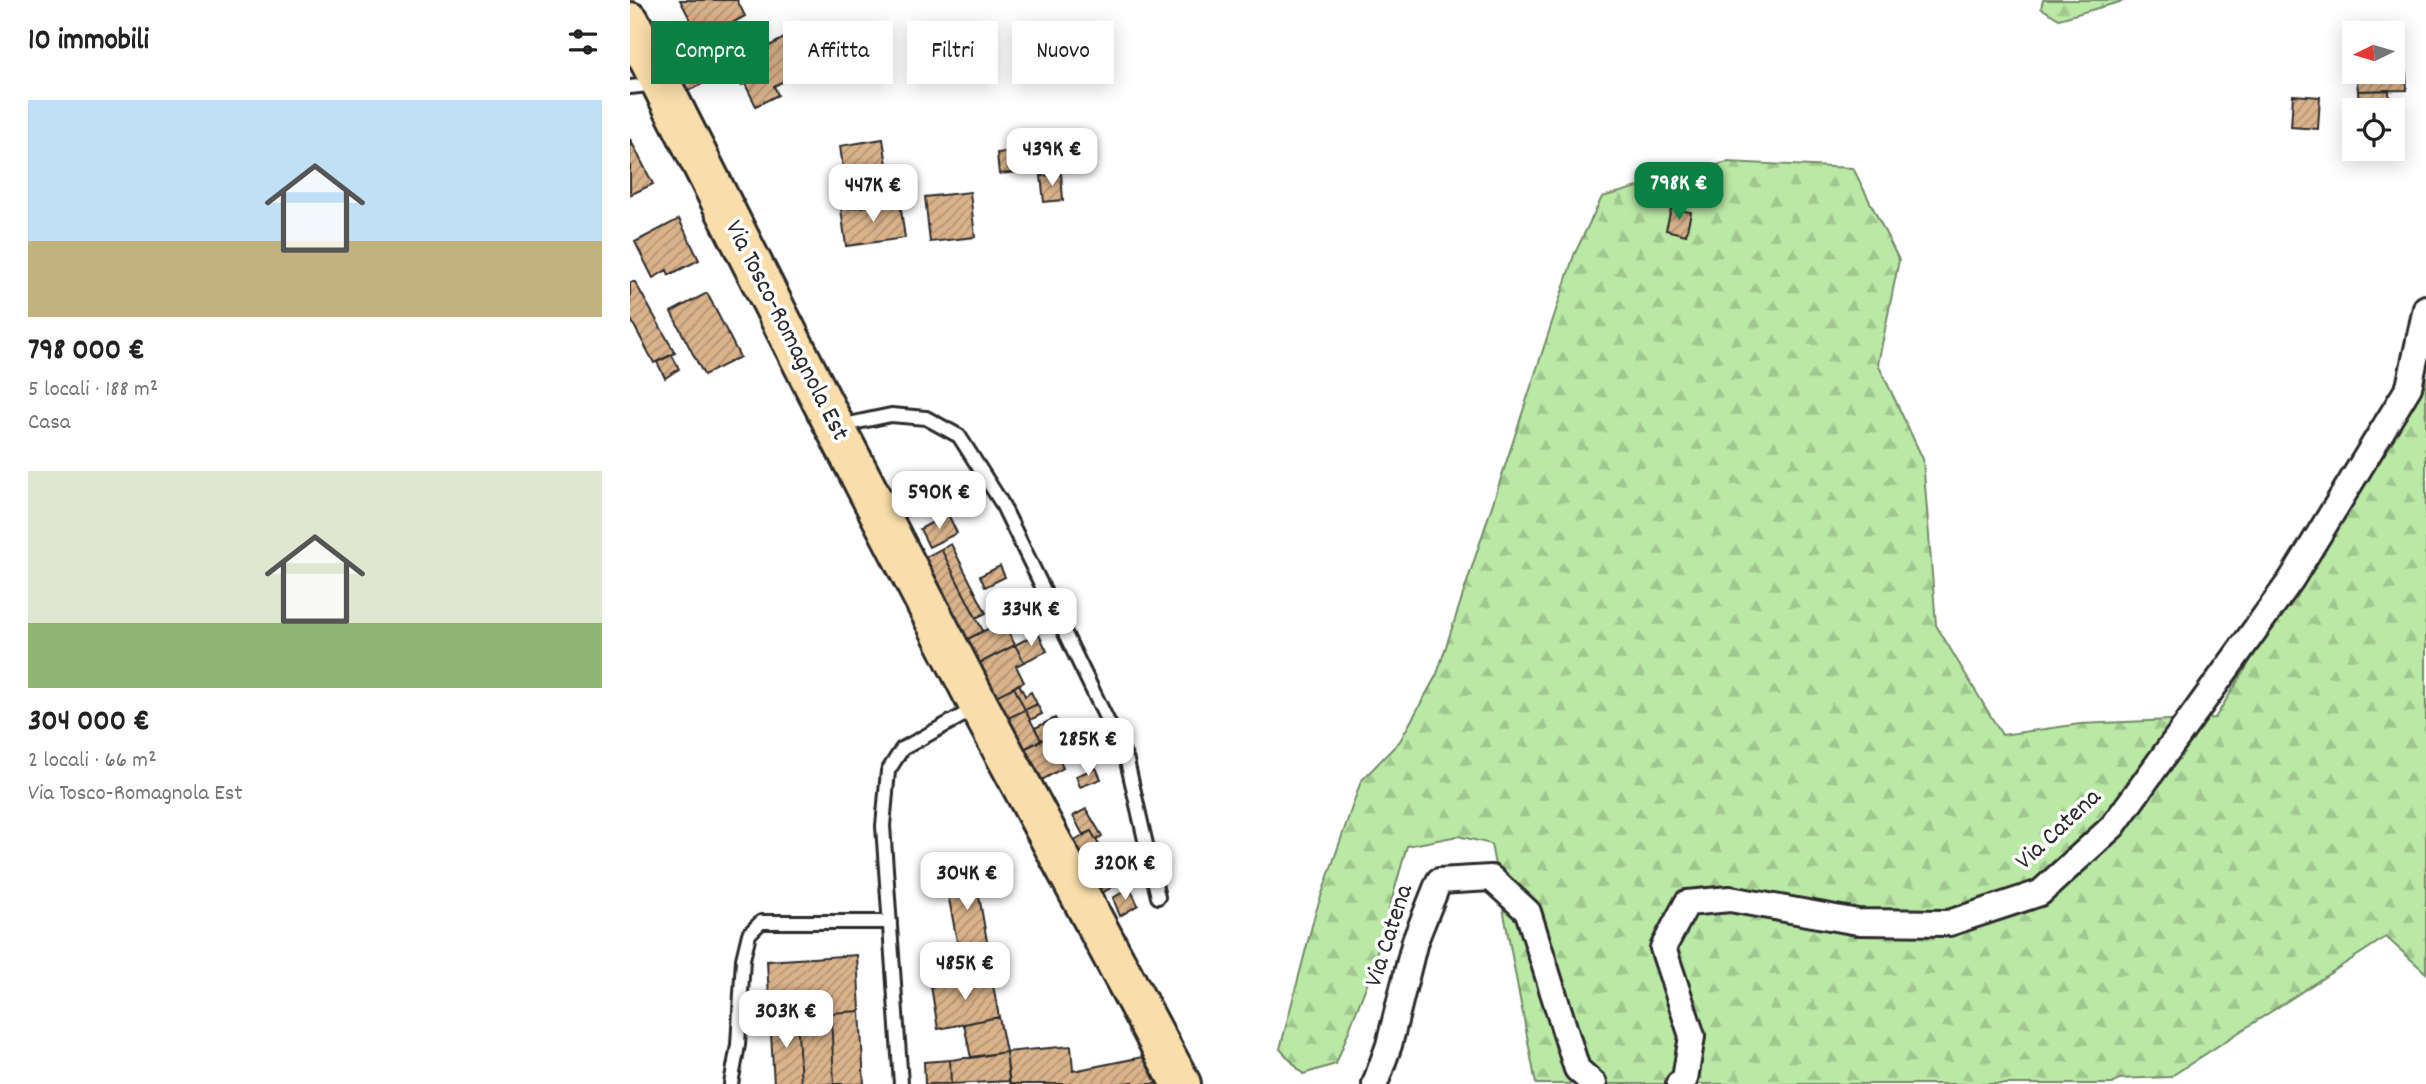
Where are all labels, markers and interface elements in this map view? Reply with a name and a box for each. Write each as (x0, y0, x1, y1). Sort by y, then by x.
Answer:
text: 10 immobili (28, 21, 149, 64)
chip: Compra (651, 21, 769, 84)
chip: Affitta (783, 21, 893, 84)
chip: Filtri (907, 21, 998, 84)
chip: Nuovo (1012, 21, 1114, 84)
north arrow (2342, 21, 2404, 84)
map controls (2342, 21, 2405, 161)
icon: filters (564, 23, 602, 61)
button: locate (2342, 98, 2405, 161)
pin: 439K € (995, 128, 1109, 188)
text: 439K € (1022, 134, 1082, 167)
icon: home (252, 145, 378, 271)
pin: 798K € (1622, 162, 1736, 222)
pin: 447K € (816, 164, 930, 224)
text: 798K € (1650, 168, 1708, 201)
text: 447K € (845, 170, 901, 203)
street label: Via Tosco-Romagnola Est (714, 214, 858, 448)
text: 798 000 € (28, 331, 145, 374)
text: 5 locali · 188 m² (28, 374, 158, 407)
text: Casa (28, 407, 71, 440)
pin: 590K € (882, 472, 996, 531)
text: 590K € (908, 477, 970, 510)
icon: home (252, 516, 378, 642)
pin: 334K € (974, 588, 1088, 648)
text: 334K € (1002, 594, 1060, 627)
text: 304 000 € (28, 702, 150, 745)
pin: 285K € (1031, 718, 1145, 778)
text: 285K € (1059, 724, 1117, 757)
text: 2 locali · 66 m² (28, 745, 157, 778)
text: Via Tosco-Romagnola Est (28, 778, 243, 811)
street label: Via Catena (2008, 780, 2111, 880)
pin: 320K € (1068, 842, 1182, 902)
text: 320K € (1094, 848, 1156, 881)
pin: 304K € (910, 852, 1024, 912)
text: 304K € (936, 858, 998, 891)
street label: Via Catena (1356, 879, 1424, 992)
pin: 485K € (908, 942, 1022, 1002)
text: 485K € (936, 948, 994, 981)
pin: 303K € (729, 990, 843, 1050)
text: 303K € (755, 996, 817, 1029)

